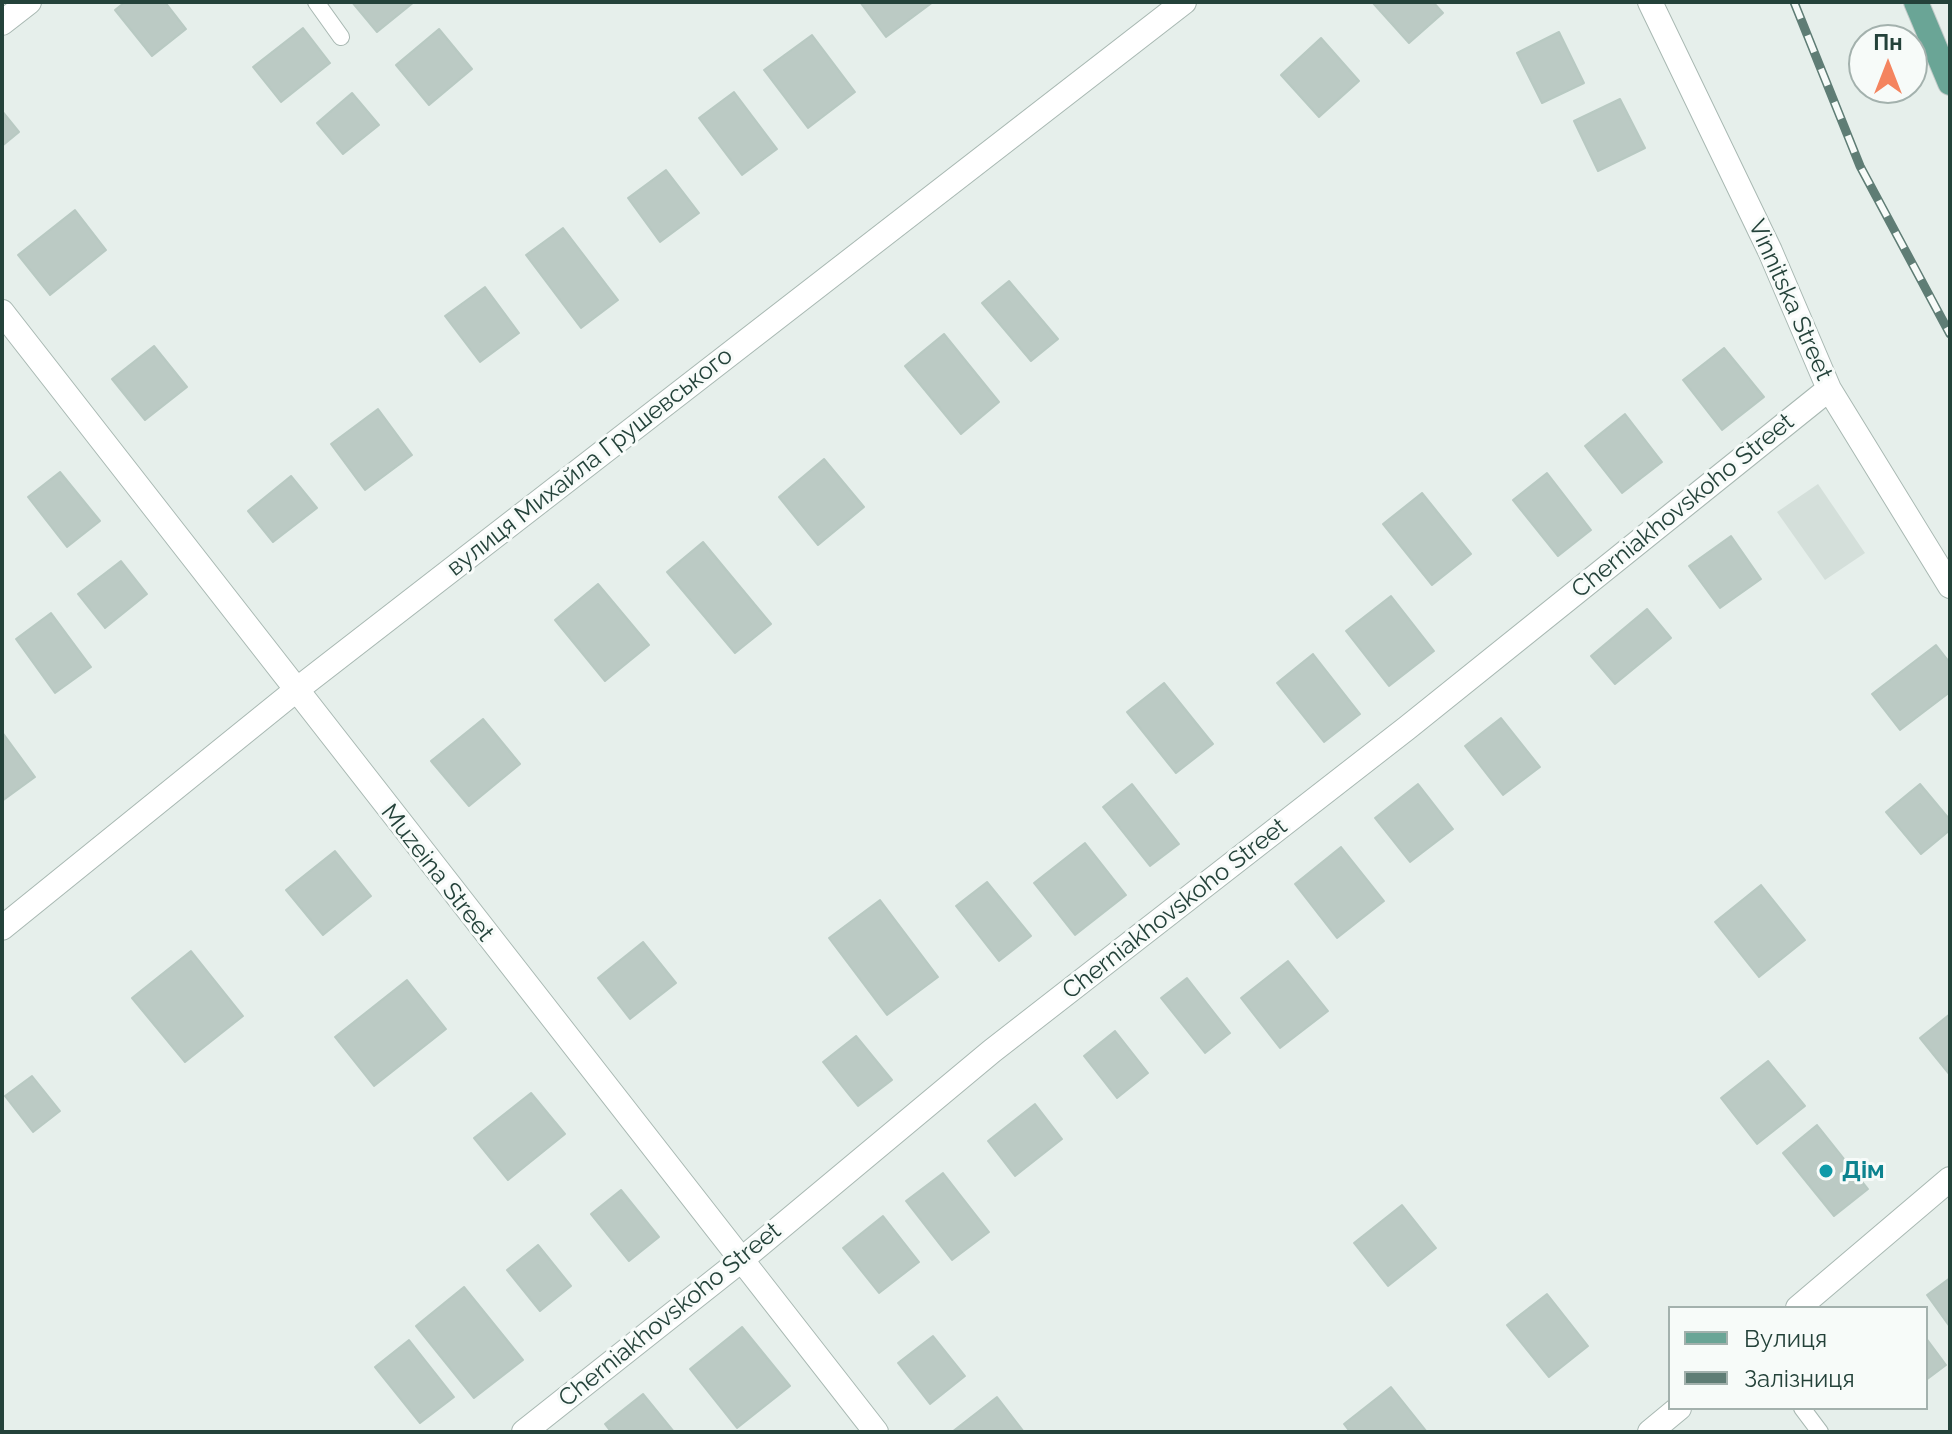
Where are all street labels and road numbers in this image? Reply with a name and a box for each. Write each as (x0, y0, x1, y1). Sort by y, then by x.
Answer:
street label: Vinnitska Street (1742, 215, 1838, 385)
street label: вулиця Михайла Грушевського (441, 342, 739, 582)
street label: Cherniakhovskoho Street (1566, 408, 1800, 604)
street label: Muzeina Street (375, 799, 499, 947)
street label: Cherniakhovskoho Street (1057, 812, 1293, 1006)
street label: Cherniakhovskoho Street (553, 1217, 787, 1413)

